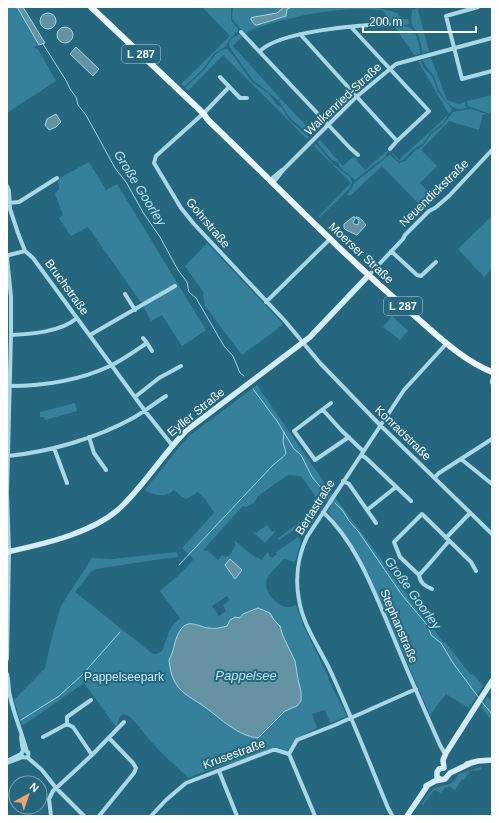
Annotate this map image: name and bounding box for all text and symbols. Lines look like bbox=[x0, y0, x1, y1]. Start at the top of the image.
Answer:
scale bar bbox=[363, 8, 476, 34]
text: 200 m bbox=[369, 15, 402, 29]
road number: L 287 bbox=[122, 45, 160, 63]
street label: Walkenried-Straße bbox=[302, 60, 384, 138]
water label: Große Goorley bbox=[111, 148, 170, 230]
street label: Neuendickstraße bbox=[397, 156, 472, 230]
street label: Gohrstraße bbox=[183, 195, 233, 251]
street label: Moerser Straße bbox=[326, 219, 396, 287]
street label: Bruchstraße bbox=[42, 256, 92, 318]
road number: L 287 bbox=[384, 297, 422, 315]
street label: Eyller Straße bbox=[165, 385, 228, 439]
street label: Konradstraße bbox=[372, 403, 434, 464]
street label: Bertastraße bbox=[292, 476, 338, 537]
water label: Große Goorley bbox=[382, 554, 445, 633]
street label: Stephanstraße bbox=[377, 587, 421, 665]
water label: Pappelsee bbox=[215, 668, 277, 683]
park label: Pappelseepark bbox=[84, 670, 165, 684]
street label: Krusestraße bbox=[201, 736, 267, 772]
north arrow bbox=[8, 775, 48, 815]
text: N bbox=[28, 780, 41, 795]

